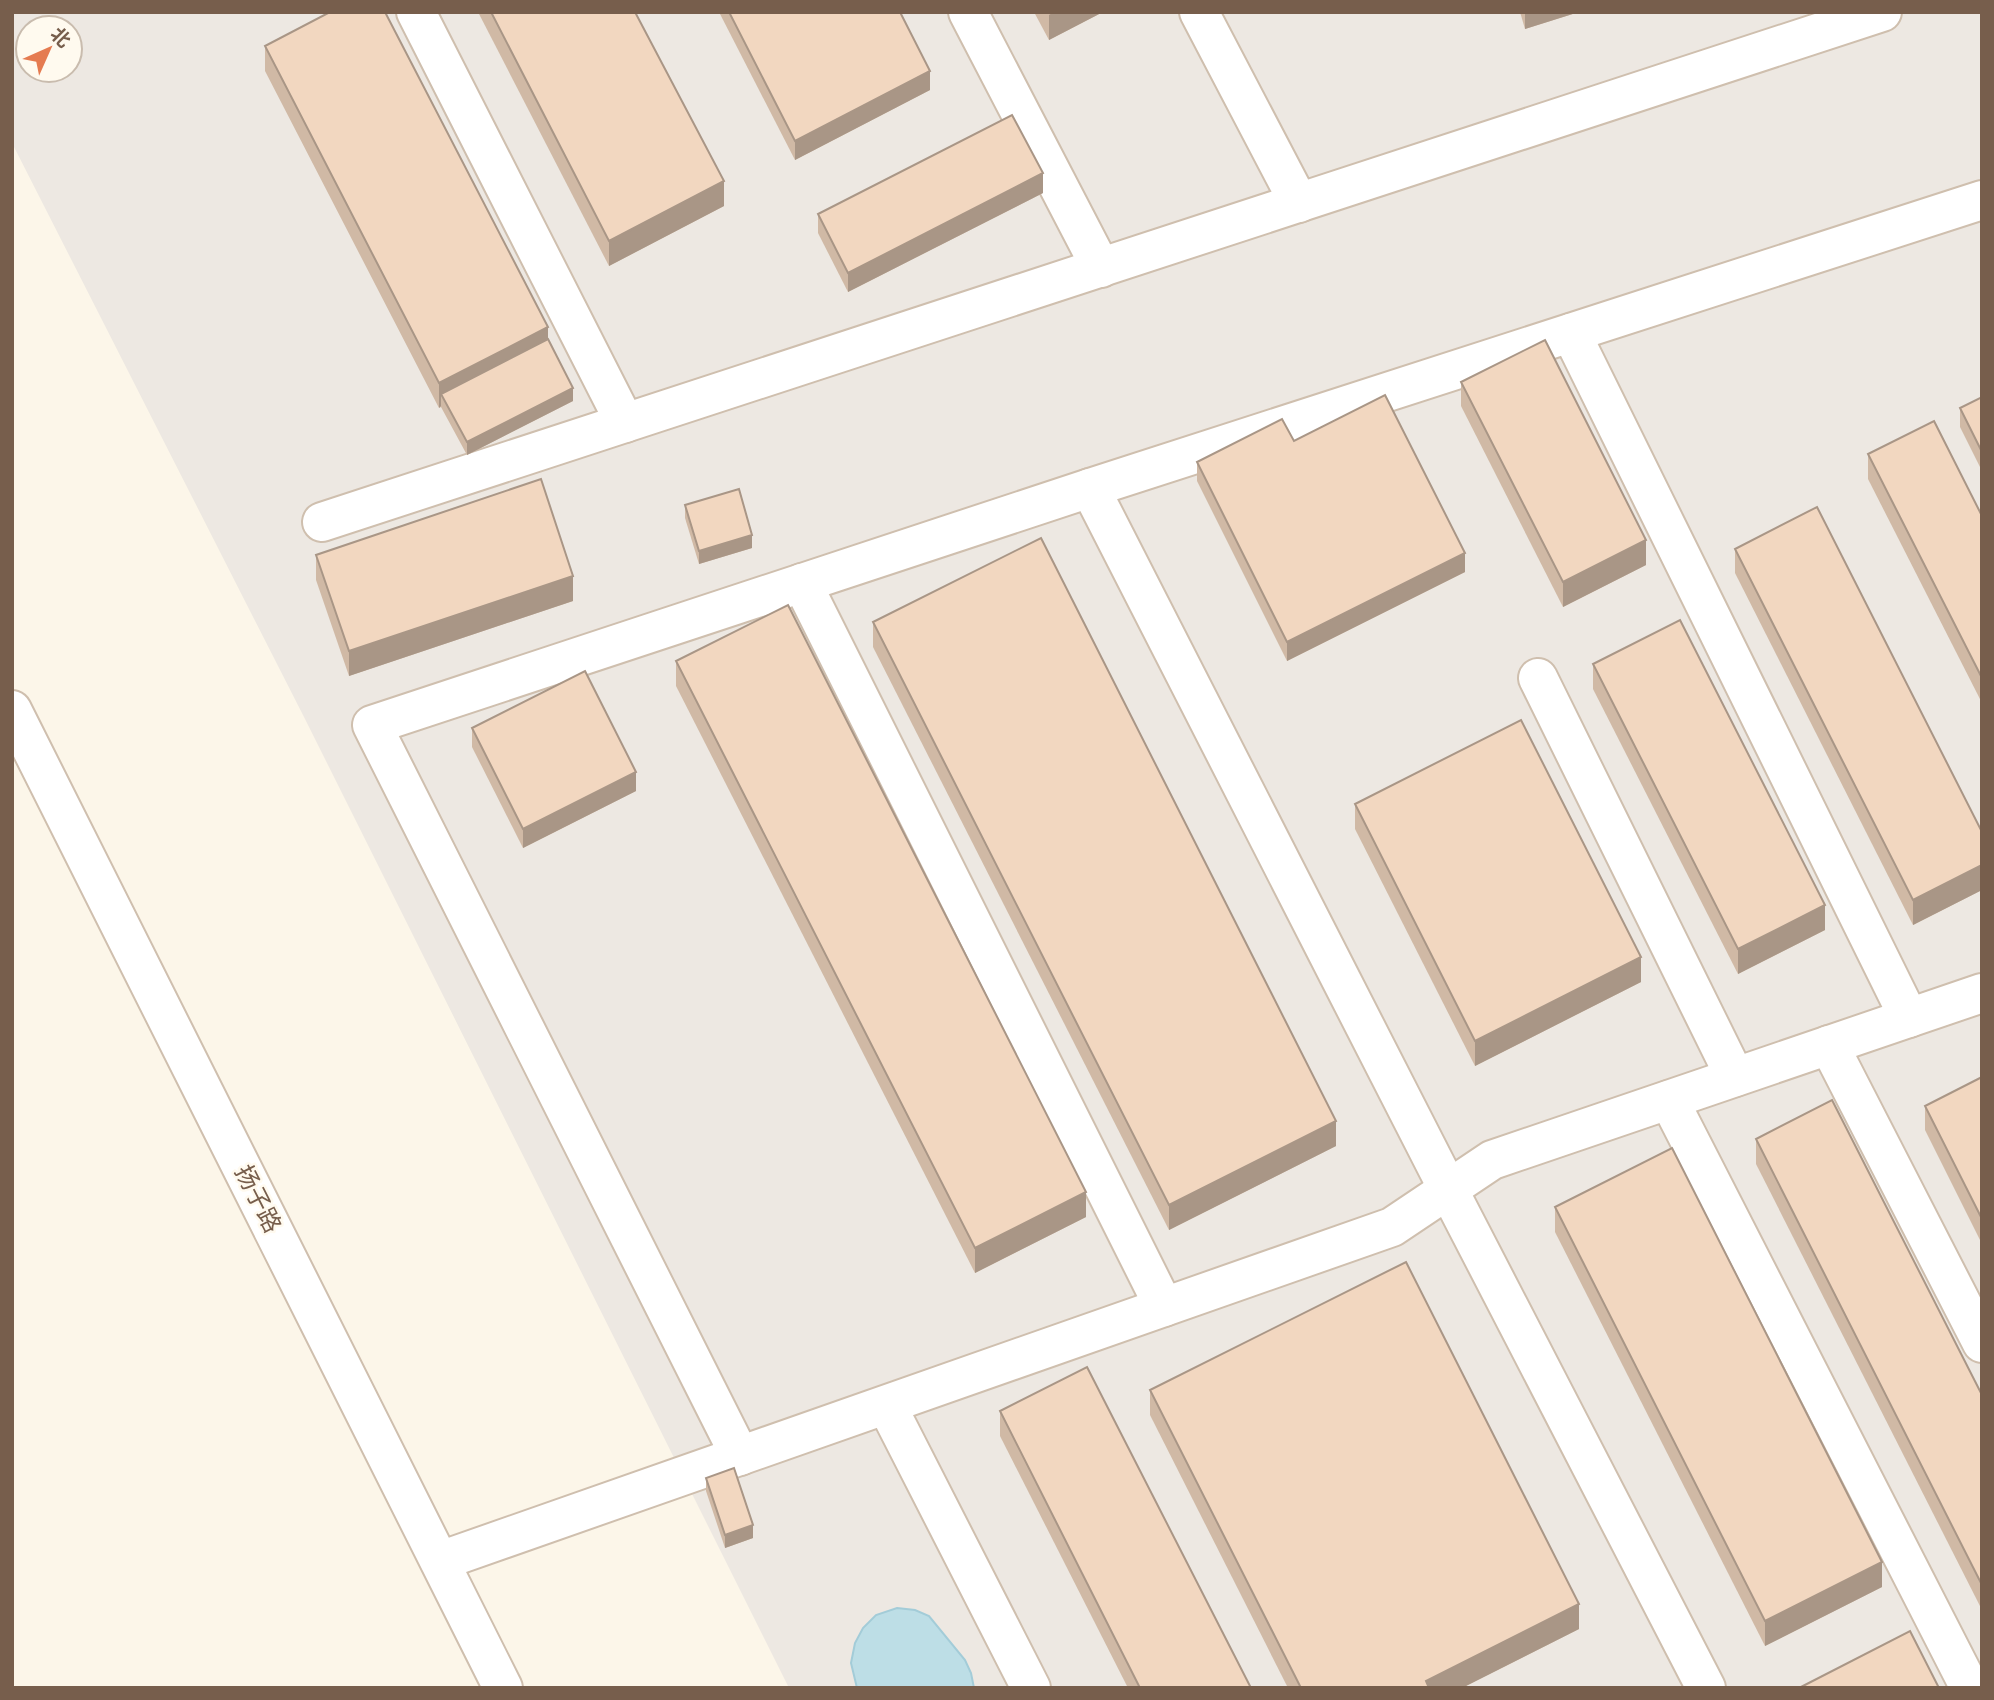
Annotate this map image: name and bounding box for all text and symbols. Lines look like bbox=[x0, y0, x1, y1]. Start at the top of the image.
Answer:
north arrow bbox=[14, 14, 84, 84]
text: 北 bbox=[46, 22, 76, 52]
street label: 扬子路 bbox=[228, 1159, 289, 1238]

